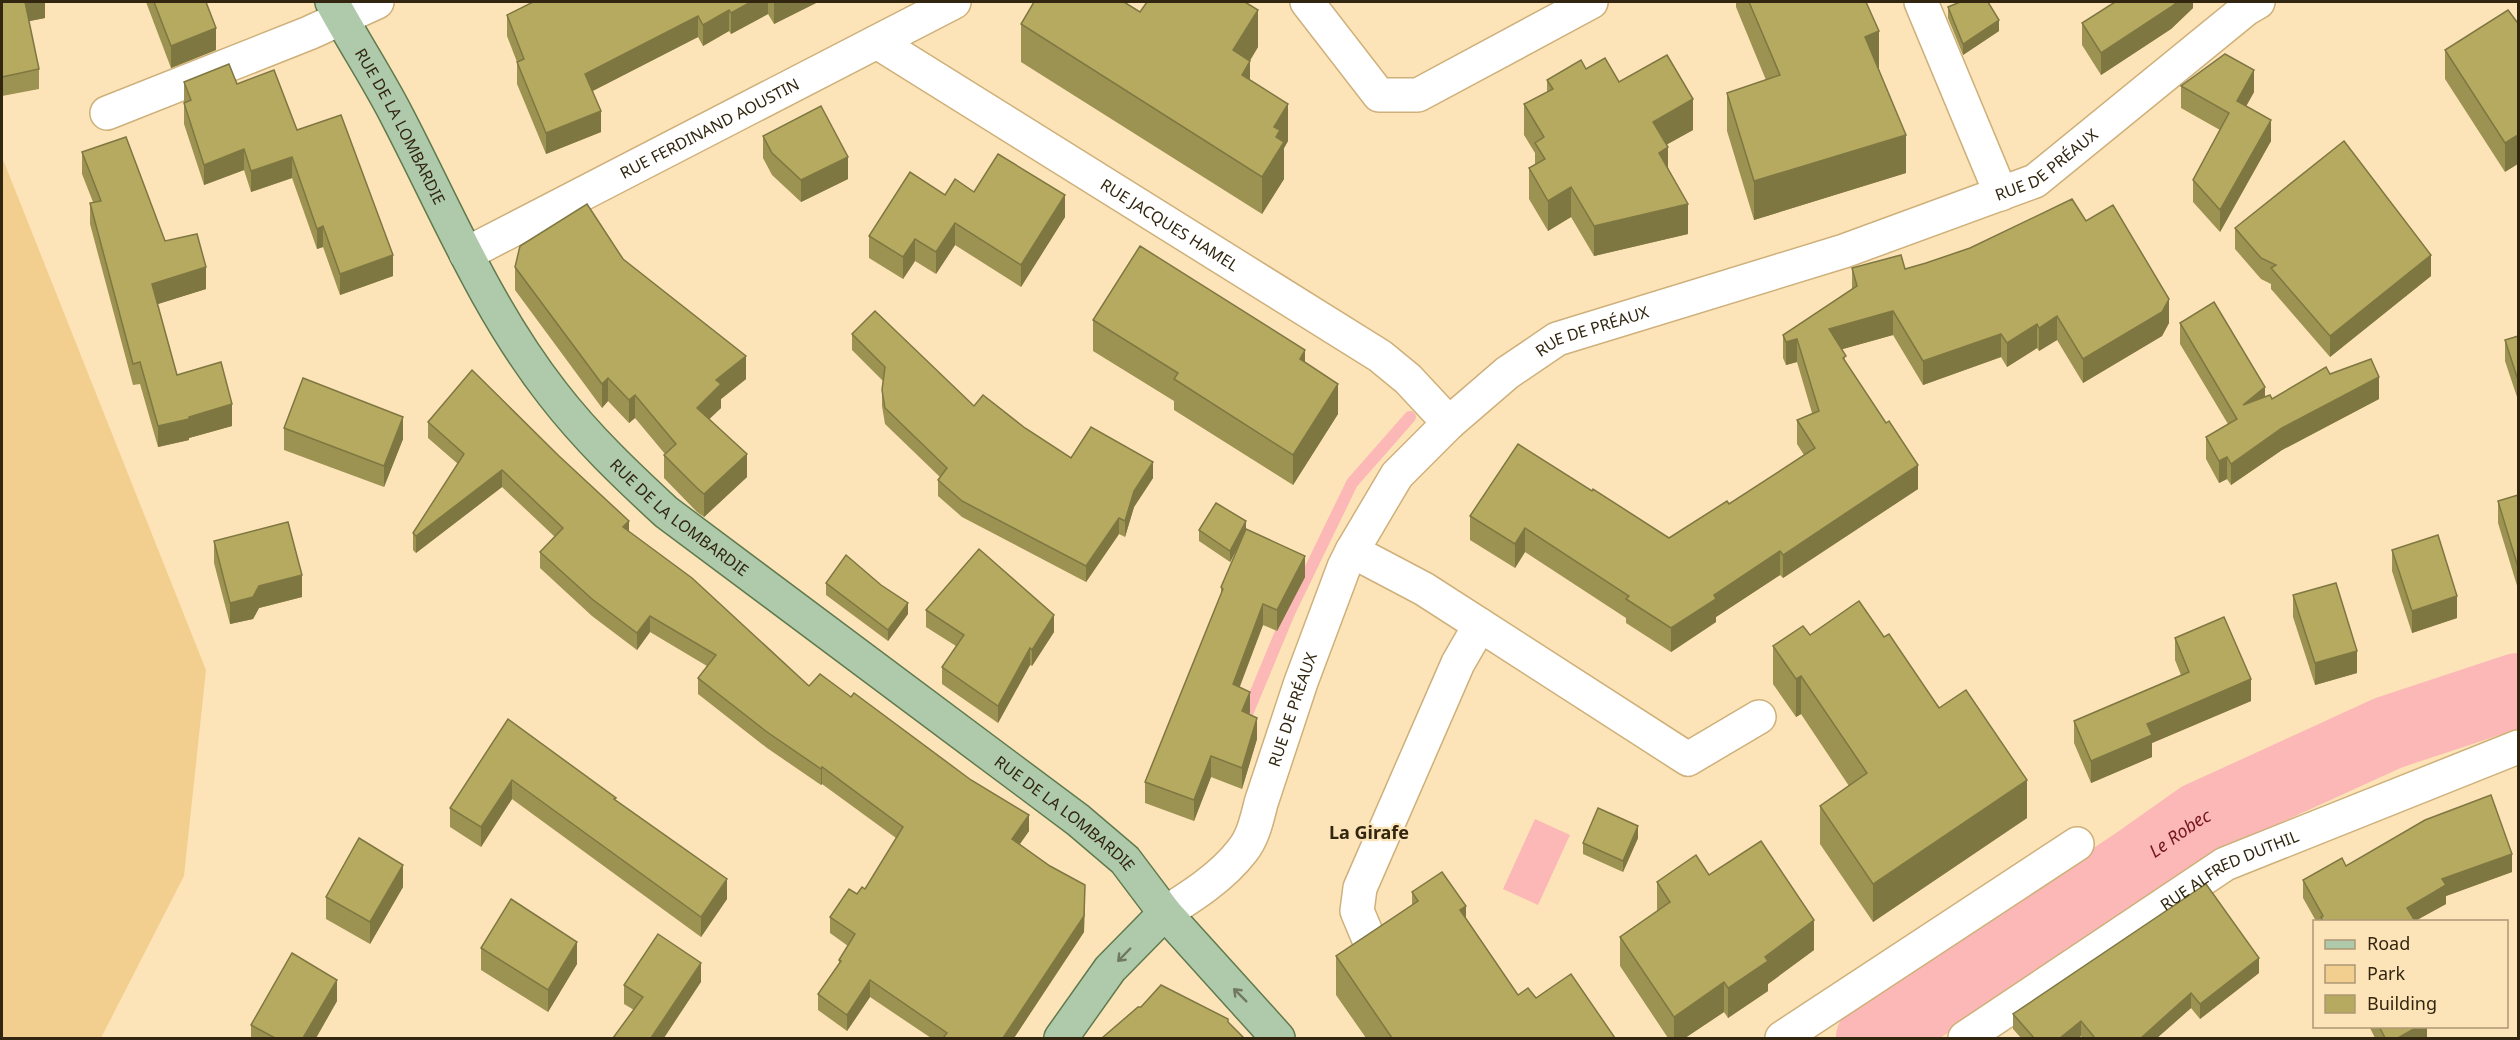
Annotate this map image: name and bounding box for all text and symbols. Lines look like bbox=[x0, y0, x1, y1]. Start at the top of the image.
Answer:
street label: RUE DE LA LOMBARDIE bbox=[350, 44, 451, 208]
street label: RUE FERDINAND AOUSTIN bbox=[616, 73, 803, 184]
street label: RUE DE PRÉAUX bbox=[1992, 123, 2103, 206]
street label: RUE JACQUES HAMEL bbox=[1096, 173, 1243, 276]
street label: RUE DE PRÉAUX bbox=[1531, 300, 1652, 362]
street label: RUE DE LA LOMBARDIE bbox=[605, 454, 753, 581]
street label: RUE DE PRÉAUX bbox=[1263, 649, 1322, 770]
street label: RUE DE LA LOMBARDIE bbox=[990, 750, 1140, 875]
water label: Le Robec bbox=[2144, 802, 2215, 862]
district label: La Girafe bbox=[1329, 820, 1409, 844]
street label: RUE ALFRED DUTHIL bbox=[2156, 825, 2302, 915]
legend bbox=[2313, 920, 2508, 1028]
text: Road bbox=[2367, 931, 2410, 955]
one-way arrow bbox=[1117, 948, 1131, 963]
text: Park bbox=[2367, 961, 2405, 985]
one-way arrow bbox=[1232, 987, 1247, 1002]
text: Building bbox=[2367, 991, 2437, 1015]

